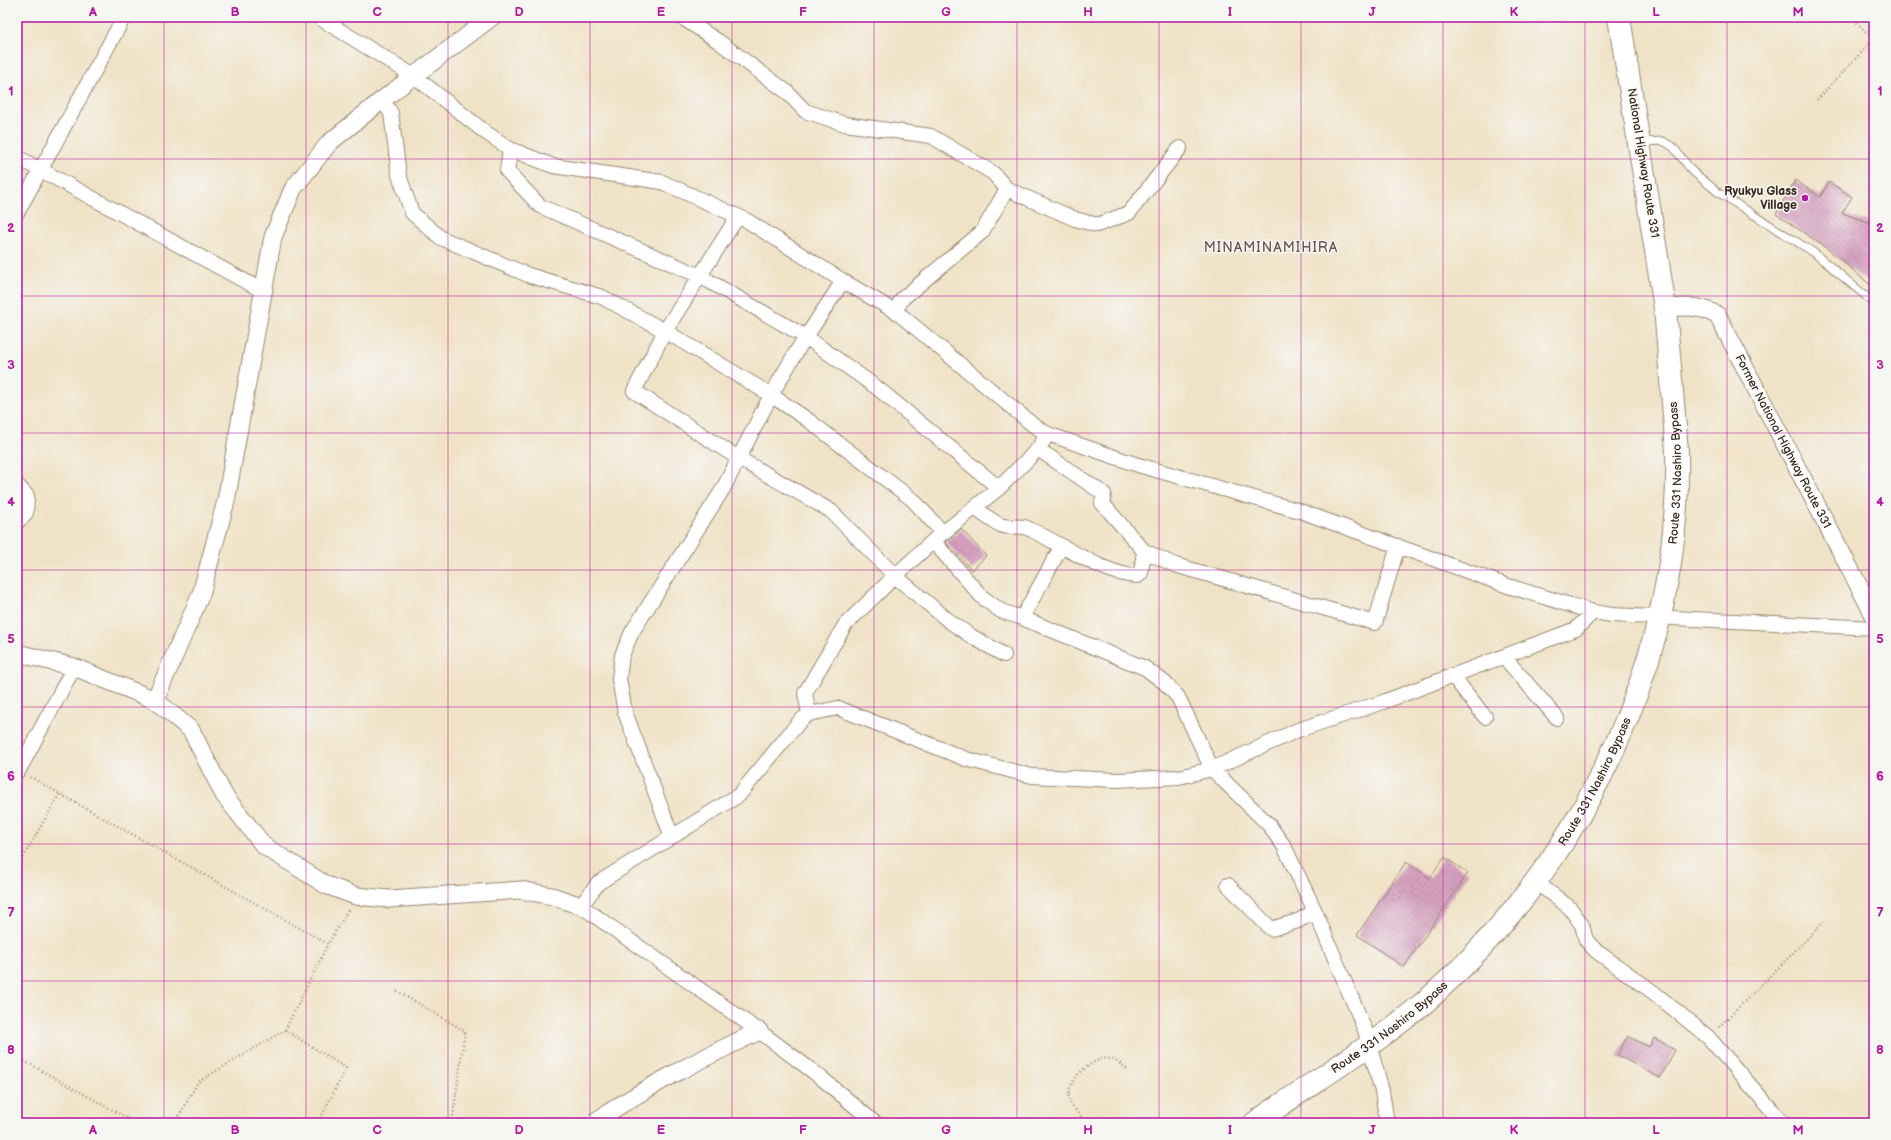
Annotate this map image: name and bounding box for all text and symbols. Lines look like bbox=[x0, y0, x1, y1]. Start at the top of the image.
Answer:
text: A bbox=[88, 4, 97, 20]
text: B bbox=[230, 4, 240, 20]
text: C bbox=[372, 4, 382, 20]
text: D bbox=[514, 4, 524, 20]
text: E bbox=[657, 4, 666, 20]
text: F bbox=[799, 4, 807, 20]
text: G bbox=[941, 4, 951, 20]
text: H bbox=[1083, 4, 1093, 20]
text: I bbox=[1228, 4, 1232, 20]
text: J bbox=[1368, 4, 1376, 20]
text: K bbox=[1510, 4, 1519, 20]
text: L bbox=[1652, 4, 1660, 20]
text: M bbox=[1792, 4, 1804, 20]
text: 1 bbox=[8, 83, 14, 99]
text: 1 bbox=[1877, 83, 1883, 99]
street label: National Highway Route 331 bbox=[1624, 87, 1662, 239]
place label: Ryukyu Glass Village bbox=[1724, 184, 1797, 213]
marker: Ryukyu Glass Village bbox=[1800, 193, 1810, 203]
text: 2 bbox=[7, 220, 15, 236]
text: 2 bbox=[1876, 220, 1884, 236]
district label: MINAMINAMIHIRA bbox=[1204, 239, 1338, 256]
street label: Former National Highway Route 331 bbox=[1732, 352, 1835, 531]
text: 3 bbox=[7, 357, 15, 373]
text: 3 bbox=[1876, 357, 1884, 373]
street label: Route 331 Nashiro Bypass bbox=[1665, 401, 1685, 545]
text: 4 bbox=[7, 494, 15, 510]
text: 4 bbox=[1876, 494, 1884, 510]
text: 5 bbox=[7, 631, 15, 647]
text: 5 bbox=[1876, 631, 1884, 647]
street label: Route 331 Nashiro Bypass bbox=[1555, 715, 1634, 849]
text: 6 bbox=[7, 768, 15, 784]
text: 6 bbox=[1876, 768, 1884, 784]
text: 7 bbox=[7, 905, 15, 921]
text: 7 bbox=[1876, 905, 1884, 921]
street label: Route 331 Nashiro Bypass bbox=[1328, 978, 1451, 1077]
text: 8 bbox=[7, 1042, 15, 1058]
text: 8 bbox=[1876, 1042, 1884, 1058]
text: A bbox=[88, 1122, 97, 1138]
text: B bbox=[230, 1122, 240, 1138]
text: C bbox=[372, 1122, 382, 1138]
text: D bbox=[514, 1122, 524, 1138]
text: E bbox=[657, 1122, 666, 1138]
text: F bbox=[799, 1122, 807, 1138]
text: G bbox=[941, 1122, 951, 1138]
text: H bbox=[1083, 1122, 1093, 1138]
text: I bbox=[1228, 1122, 1232, 1138]
text: J bbox=[1368, 1122, 1376, 1138]
text: K bbox=[1510, 1122, 1519, 1138]
text: L bbox=[1652, 1122, 1660, 1138]
text: M bbox=[1792, 1122, 1804, 1138]

